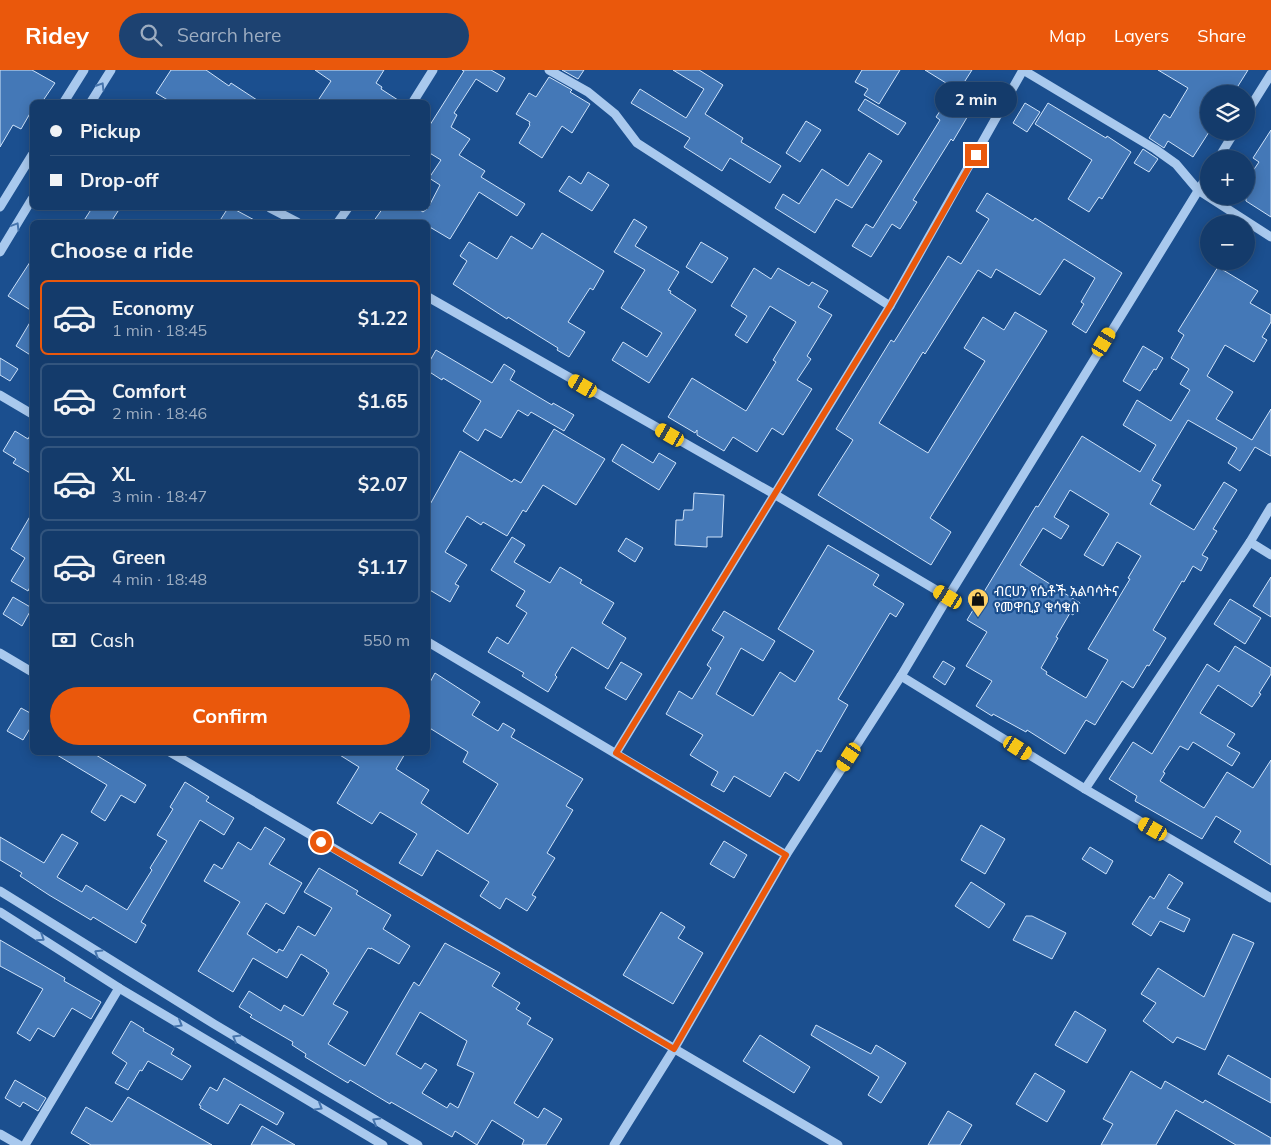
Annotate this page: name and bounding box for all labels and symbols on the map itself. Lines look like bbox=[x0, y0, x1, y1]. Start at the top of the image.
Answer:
callout: 2 min bbox=[935, 82, 1017, 118]
one-way arrow bbox=[95, 83, 105, 92]
route end bbox=[965, 144, 987, 166]
one-way arrow bbox=[10, 222, 20, 231]
car bbox=[1089, 325, 1118, 359]
car bbox=[566, 372, 599, 400]
car bbox=[653, 421, 686, 449]
place label: ብርሀን የሴቶች አልባሳትና የመዋቢያ ቁሳቁስ bbox=[994, 582, 1119, 616]
car bbox=[931, 583, 964, 611]
shop icon: ብርሀን የሴቶች አልባሳትና የመዋቢያ ቁሳቁስ bbox=[966, 587, 990, 618]
car bbox=[1001, 734, 1034, 762]
car bbox=[834, 740, 863, 774]
car bbox=[1136, 815, 1169, 843]
route start bbox=[310, 831, 332, 853]
one-way arrow bbox=[36, 932, 45, 941]
one-way arrow bbox=[94, 949, 103, 959]
one-way arrow bbox=[174, 1017, 183, 1027]
one-way arrow bbox=[233, 1034, 242, 1044]
one-way arrow bbox=[313, 1101, 322, 1111]
one-way arrow bbox=[372, 1117, 381, 1127]

